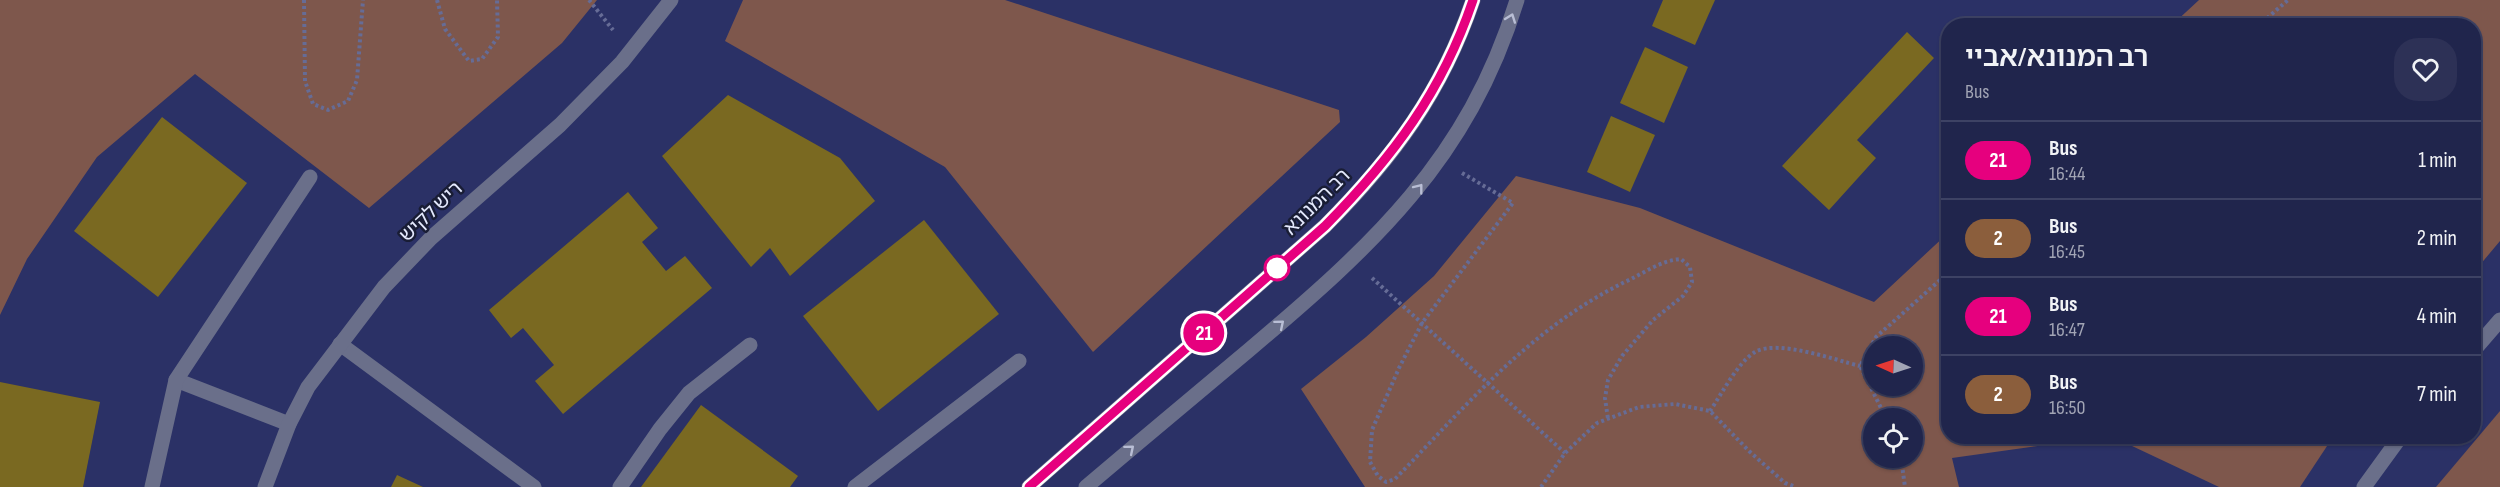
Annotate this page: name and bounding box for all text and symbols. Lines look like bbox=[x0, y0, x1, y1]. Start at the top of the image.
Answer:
one-way arrow bbox=[1504, 13, 1517, 23]
button: heart bbox=[2394, 38, 2457, 101]
text: רב המנונא/אביי bbox=[1965, 41, 2149, 74]
text: Bus bbox=[1965, 80, 1989, 104]
text: Bus bbox=[2049, 135, 2078, 162]
text: 1 min bbox=[2418, 147, 2457, 174]
text: 21 bbox=[1989, 148, 2007, 173]
text: 16:44 bbox=[2049, 162, 2085, 186]
street label: רב המנונא bbox=[1279, 164, 1355, 240]
street label: ריש לקיש bbox=[394, 177, 468, 247]
one-way arrow bbox=[1411, 184, 1422, 195]
text: Bus bbox=[2049, 213, 2078, 240]
text: 2 min bbox=[2417, 225, 2457, 252]
text: 2 bbox=[1993, 226, 2003, 251]
text: 16:45 bbox=[2049, 240, 2085, 264]
unlabelled marker bbox=[1264, 255, 1290, 281]
text: Bus bbox=[2049, 291, 2078, 318]
text: 4 min bbox=[2417, 303, 2457, 330]
text: 21 bbox=[1989, 304, 2007, 329]
line badge: 21 bbox=[1177, 314, 1231, 352]
text: 16:47 bbox=[2049, 318, 2085, 342]
one-way arrow bbox=[1273, 320, 1284, 331]
text: 21 bbox=[1195, 321, 1213, 346]
north arrow bbox=[1863, 336, 1923, 396]
map controls bbox=[1863, 336, 1923, 468]
text: Bus bbox=[2049, 369, 2078, 396]
text: 7 min bbox=[2417, 381, 2457, 408]
text: 2 bbox=[1993, 382, 2003, 407]
text: 16:50 bbox=[2049, 396, 2085, 420]
button: locate bbox=[1863, 408, 1923, 468]
one-way arrow bbox=[1123, 446, 1134, 457]

